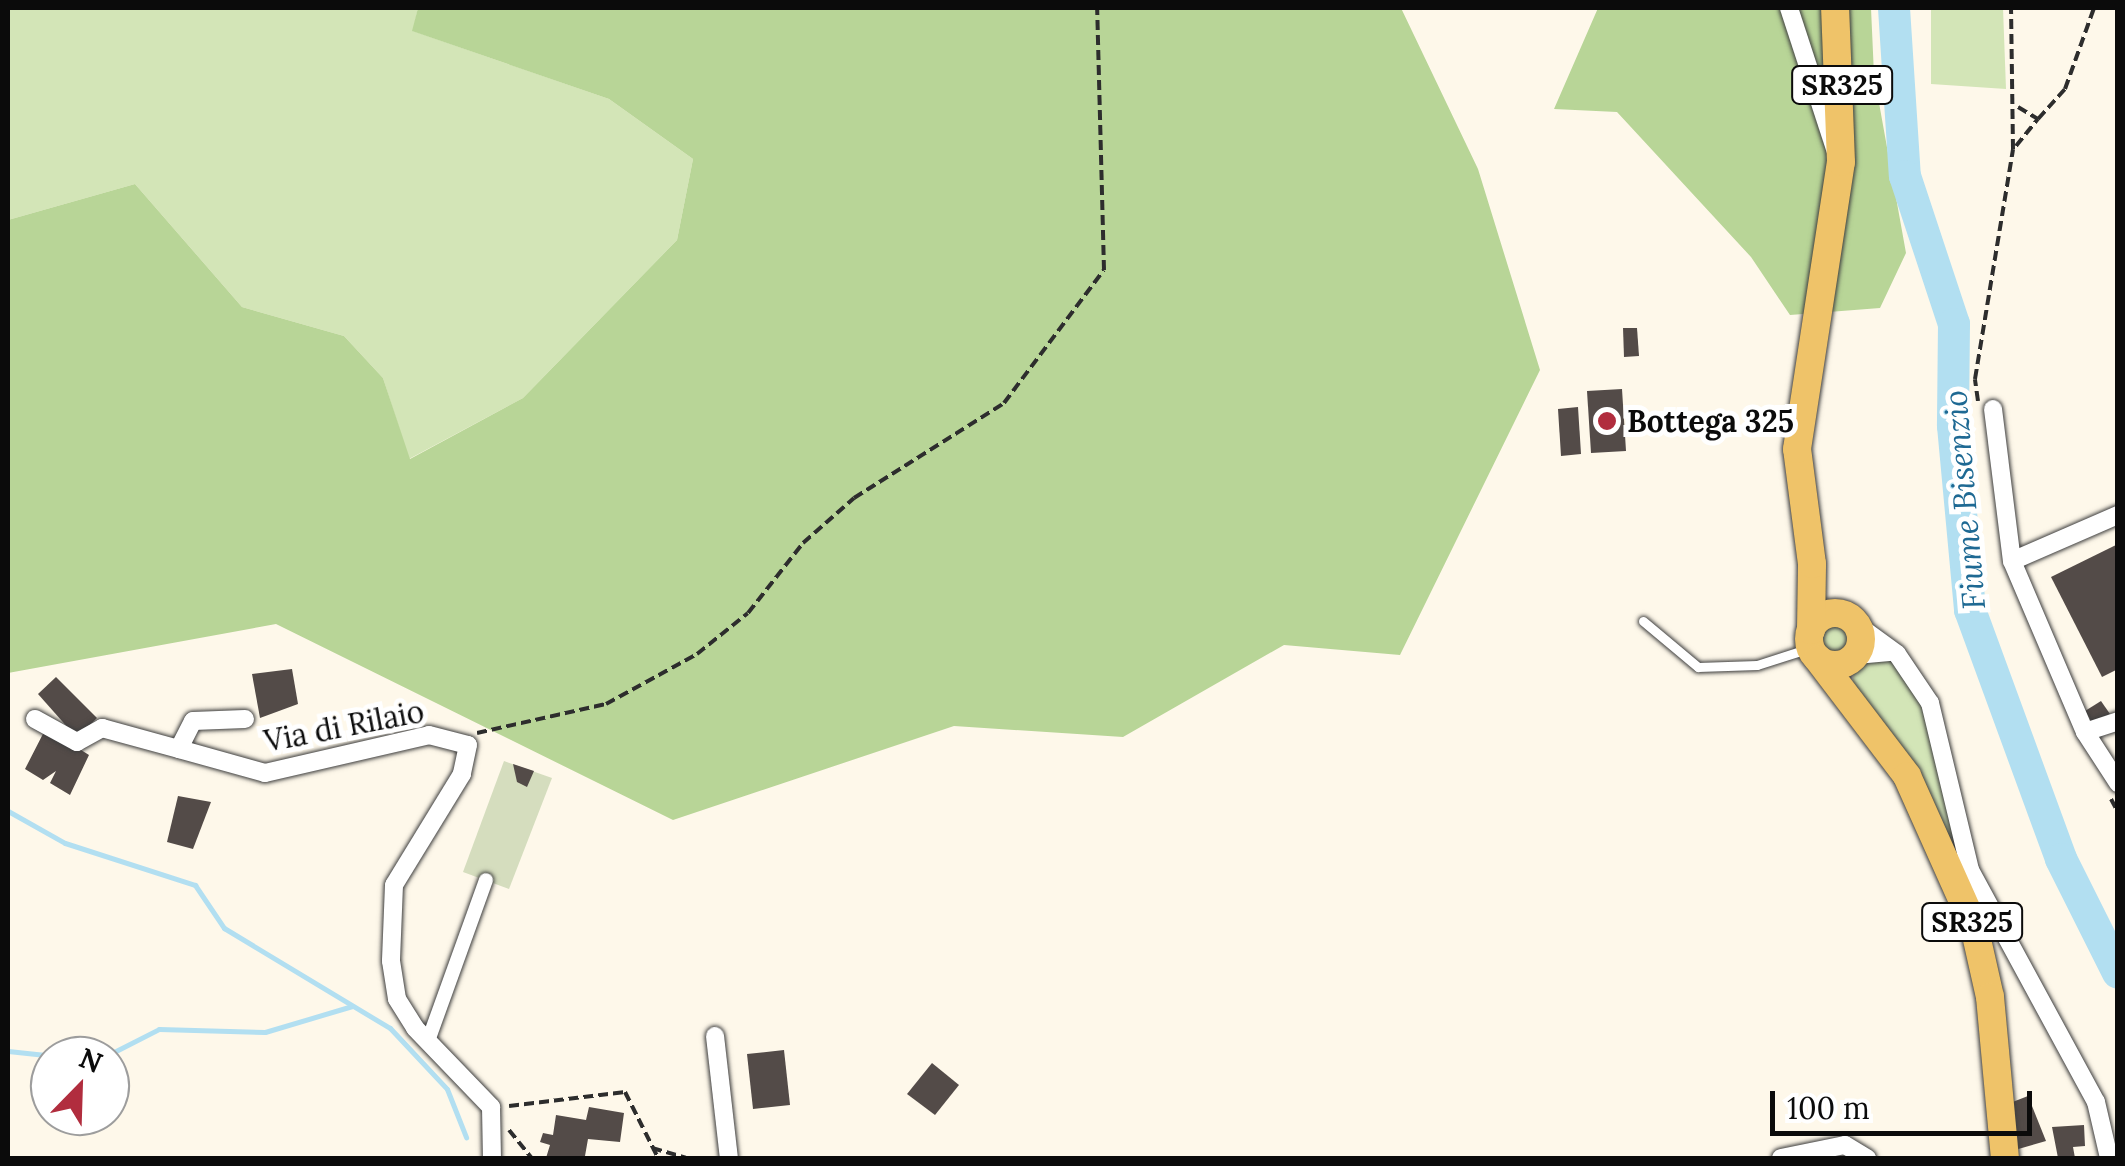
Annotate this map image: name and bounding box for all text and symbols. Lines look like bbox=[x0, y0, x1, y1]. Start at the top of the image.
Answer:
road number: SR325 bbox=[1790, 62, 1894, 108]
water label: Fiume Bisenzio bbox=[1936, 389, 1994, 611]
place label: Bottega 325 bbox=[1627, 403, 1794, 439]
marker: Bottega 325 bbox=[1596, 410, 1618, 432]
street label: Via di Rilaio bbox=[261, 693, 427, 759]
road number: SR325 bbox=[1920, 899, 2024, 945]
north arrow bbox=[30, 1036, 130, 1136]
text: N bbox=[74, 1039, 108, 1081]
scale bar bbox=[1775, 1071, 2038, 1133]
text: 100 m bbox=[1787, 1089, 1870, 1127]

